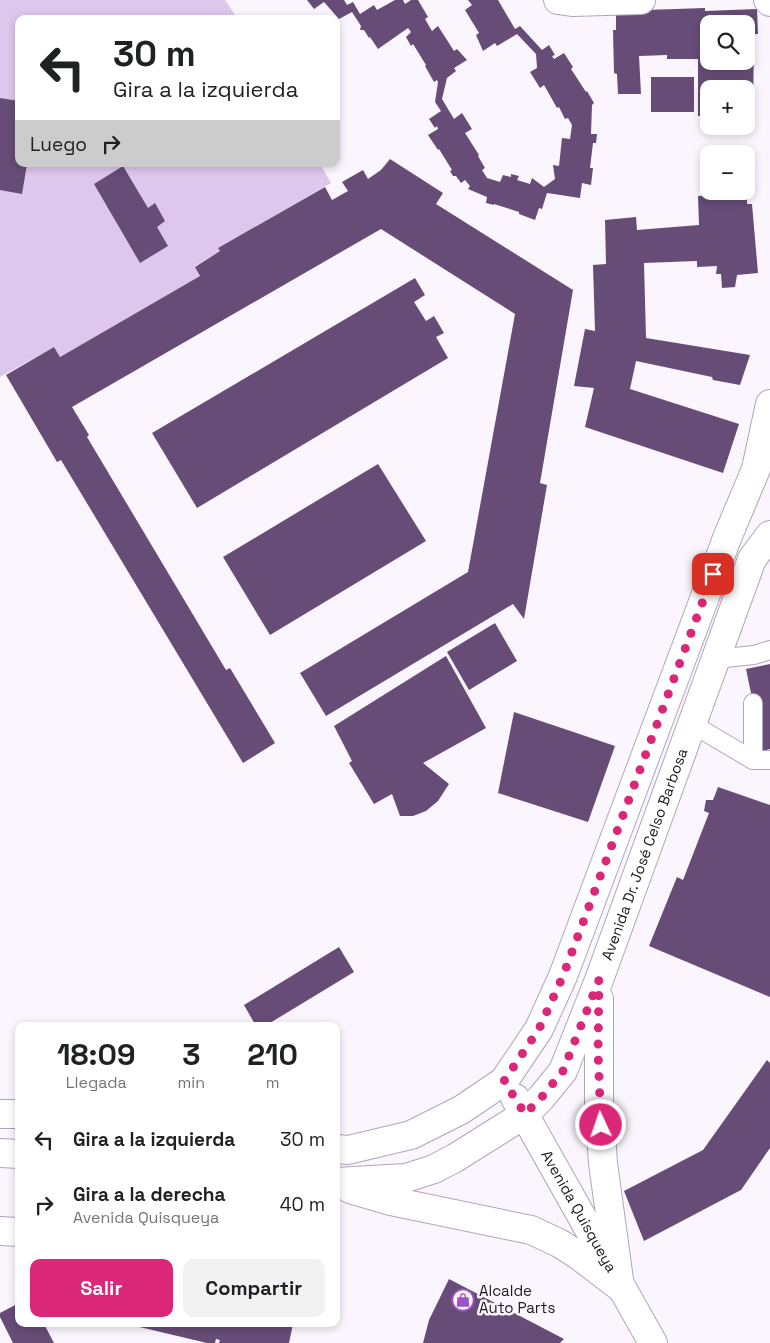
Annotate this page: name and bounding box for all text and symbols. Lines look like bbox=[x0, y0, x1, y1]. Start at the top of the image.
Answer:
map controls bbox=[700, 15, 755, 200]
button: search bbox=[700, 15, 755, 70]
text: 30 m bbox=[113, 32, 196, 76]
icon: left bbox=[30, 35, 95, 100]
text: Gira a la izquierda bbox=[113, 75, 298, 103]
button: + bbox=[700, 80, 755, 135]
icon: right bbox=[97, 130, 125, 158]
text: Luego bbox=[30, 132, 87, 157]
button: − bbox=[700, 145, 755, 200]
pin bbox=[692, 553, 734, 595]
icon: arrive bbox=[699, 560, 727, 588]
street label: Avenida Dr. José Celso Barbosa bbox=[597, 745, 692, 963]
text: 18:09 bbox=[57, 1035, 136, 1074]
text: 3 bbox=[182, 1035, 200, 1074]
text: 210 bbox=[247, 1035, 298, 1074]
text: Llegada bbox=[66, 1072, 127, 1093]
text: min bbox=[178, 1072, 205, 1093]
text: m bbox=[266, 1072, 279, 1093]
position arrow bbox=[574, 1098, 626, 1150]
icon: left bbox=[30, 1126, 58, 1154]
text: Gira a la izquierda bbox=[73, 1127, 235, 1152]
text: 30 m bbox=[280, 1127, 325, 1152]
street label: Avenida Quisqueya bbox=[537, 1147, 621, 1276]
text: Gira a la derecha bbox=[73, 1182, 225, 1207]
icon: right bbox=[30, 1191, 58, 1219]
text: 40 m bbox=[280, 1192, 325, 1217]
text: Avenida Quisqueya bbox=[73, 1207, 219, 1228]
button: Salir bbox=[30, 1259, 173, 1317]
button: Compartir bbox=[183, 1259, 325, 1317]
place label: Alcalde Auto Parts bbox=[479, 1281, 555, 1317]
shop icon: Alcalde Auto Parts bbox=[451, 1288, 475, 1312]

